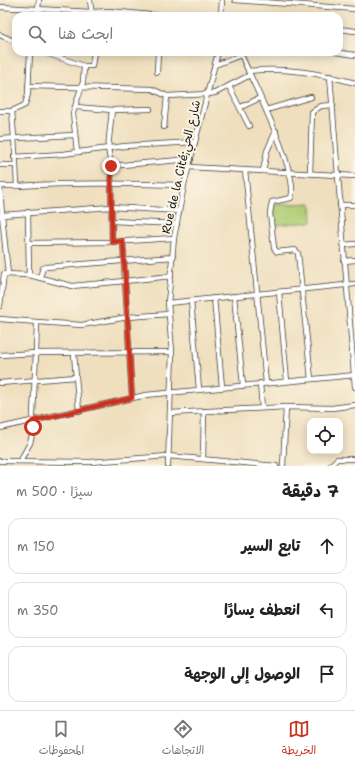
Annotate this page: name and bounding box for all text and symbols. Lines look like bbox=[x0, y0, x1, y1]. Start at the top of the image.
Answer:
search box bbox=[12, 12, 343, 56]
icon: search bbox=[26, 23, 48, 45]
text: ابحث هنا bbox=[58, 24, 113, 44]
street label: Rue de la Cité;شارع الحي bbox=[158, 99, 207, 236]
route end bbox=[102, 157, 120, 175]
route start bbox=[24, 418, 42, 436]
map controls bbox=[307, 418, 343, 454]
button: locate bbox=[307, 418, 343, 454]
text: 7 دقيقة bbox=[282, 480, 339, 502]
text: سيرًا · 500 m bbox=[16, 483, 93, 500]
icon: ahead bbox=[316, 535, 338, 557]
text: تابع السير bbox=[241, 536, 300, 556]
text: 150 m bbox=[17, 538, 55, 555]
icon: left bbox=[316, 599, 338, 621]
text: انعطف يسارًا bbox=[224, 600, 300, 620]
text: 350 m bbox=[17, 602, 58, 619]
icon: arrive bbox=[316, 663, 338, 685]
text: الوصول إلى الوجهة bbox=[184, 664, 300, 684]
tab: المحفوظات bbox=[39, 718, 84, 760]
tab: الاتجاهات bbox=[162, 718, 204, 760]
tab: الخريطة bbox=[282, 718, 316, 760]

